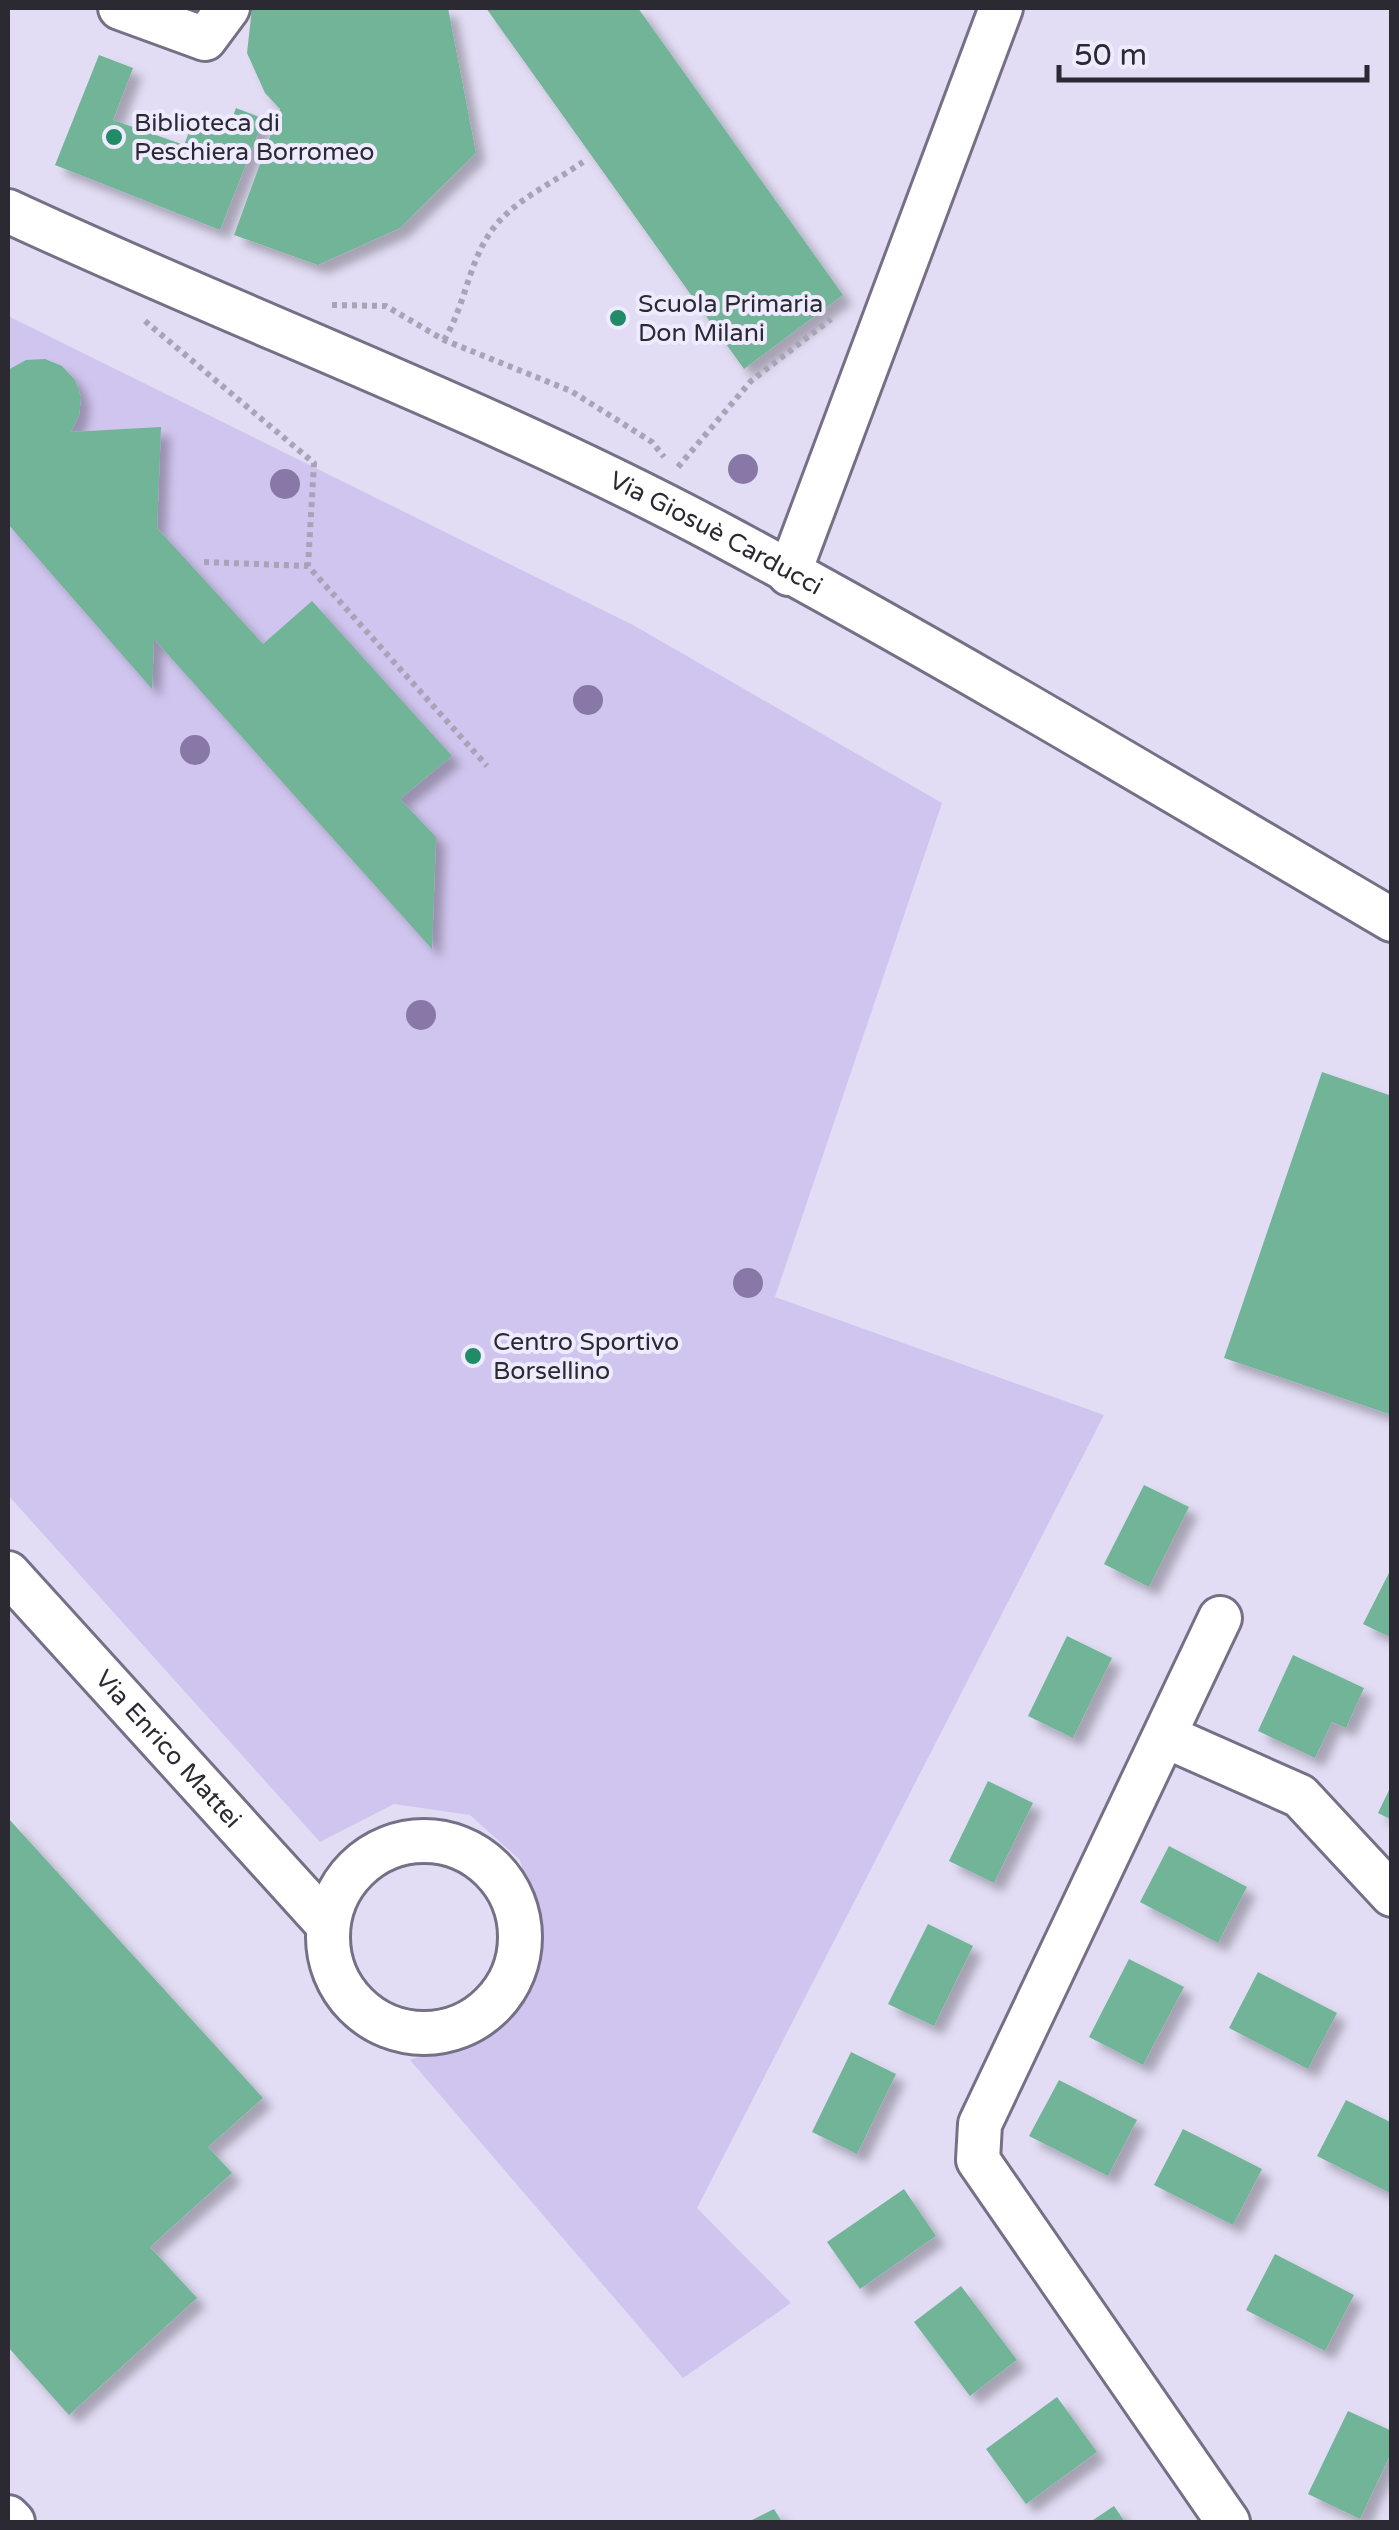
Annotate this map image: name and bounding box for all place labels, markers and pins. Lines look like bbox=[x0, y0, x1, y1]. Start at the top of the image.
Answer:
place label: Biblioteca di Peschiera Borromeo bbox=[134, 108, 374, 167]
marker: Biblioteca di Peschiera Borromeo bbox=[103, 126, 125, 148]
place label: Scuola Primaria Don Milani bbox=[638, 289, 823, 348]
marker: Scuola Primaria Don Milani bbox=[607, 307, 629, 329]
place label: Centro Sportivo Borsellino bbox=[493, 1327, 679, 1386]
marker: Centro Sportivo Borsellino bbox=[462, 1345, 484, 1367]

